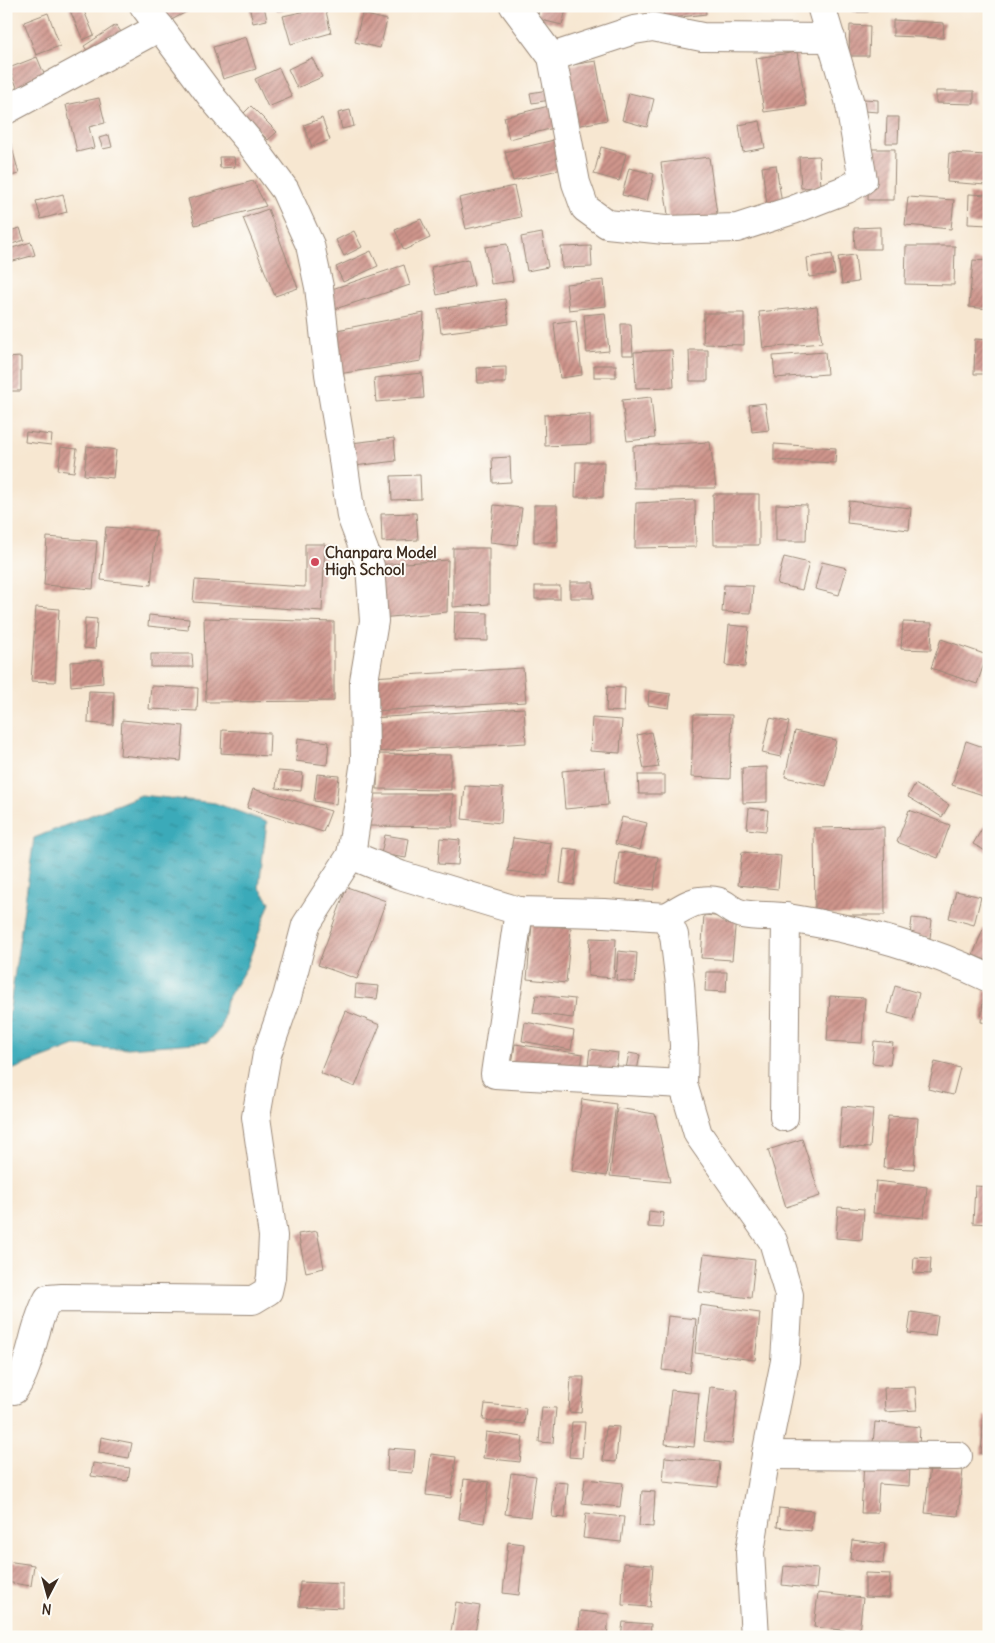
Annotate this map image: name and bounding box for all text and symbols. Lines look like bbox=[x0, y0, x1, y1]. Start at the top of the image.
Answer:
place label: Chanpara Model High School bbox=[325, 543, 437, 580]
marker: Chanpara Model High School bbox=[309, 556, 321, 568]
north arrow bbox=[22, 1570, 72, 1620]
text: N bbox=[41, 1599, 52, 1618]

